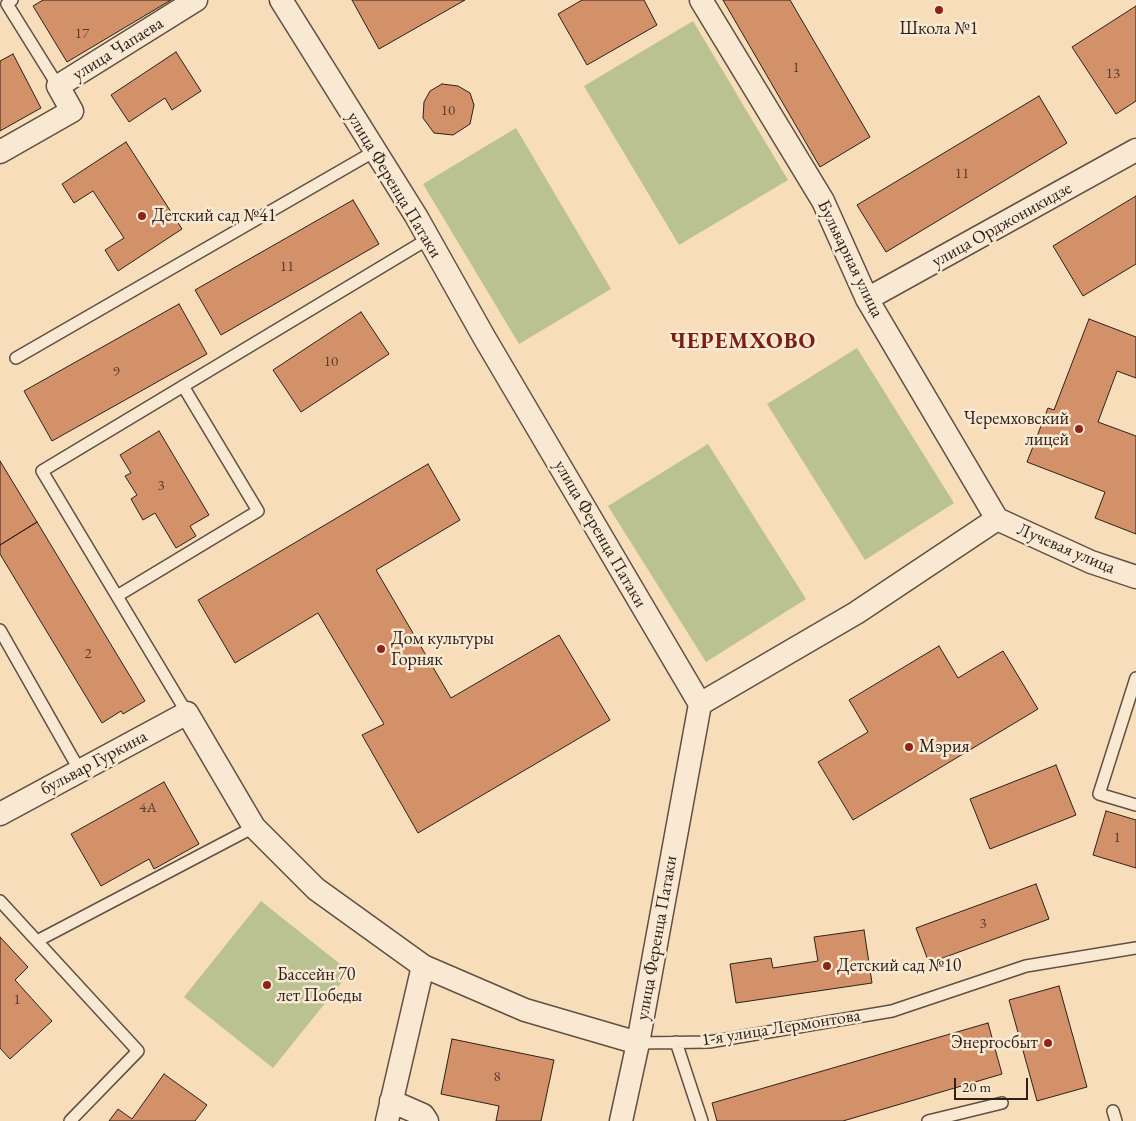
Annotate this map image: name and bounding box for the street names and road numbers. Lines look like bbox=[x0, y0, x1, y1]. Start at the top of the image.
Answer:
street label: улица Чапаева bbox=[69, 13, 167, 85]
street label: улица Ференца Патаки bbox=[342, 108, 446, 262]
street label: улица Орджоникидзе bbox=[928, 178, 1076, 272]
street label: Бульварная улица bbox=[812, 197, 888, 321]
street label: улица Ференца Патаки bbox=[549, 456, 651, 612]
street label: Лучевая улица bbox=[1014, 519, 1118, 579]
street label: бульвар Гуркина bbox=[37, 726, 151, 800]
street label: улица Ференца Патаки bbox=[632, 854, 682, 1022]
street label: 1-я улица Лермонтова bbox=[700, 1005, 862, 1051]

